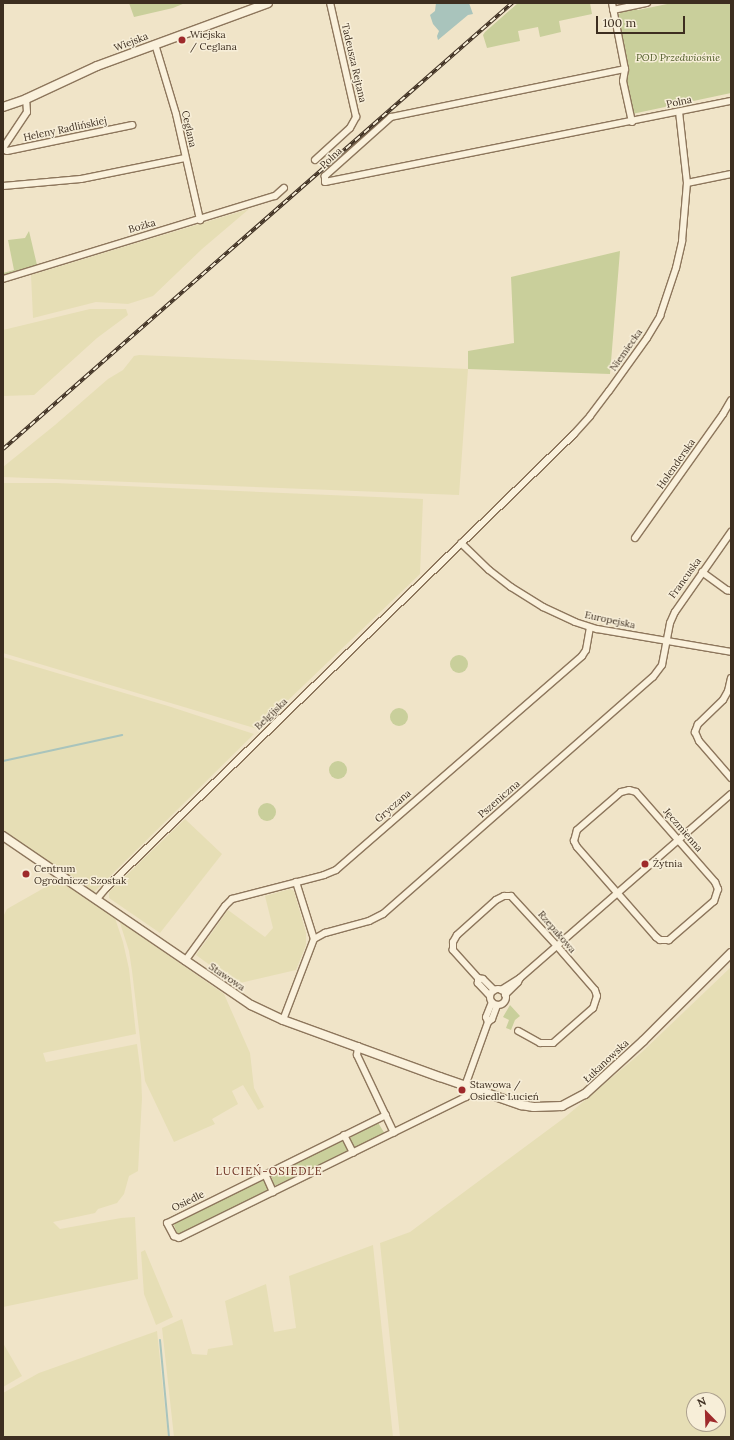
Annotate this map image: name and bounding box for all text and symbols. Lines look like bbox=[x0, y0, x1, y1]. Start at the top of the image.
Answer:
scale bar bbox=[598, 8, 687, 34]
text: 100 m bbox=[603, 15, 636, 30]
street label: Tadeusza Rejtana bbox=[339, 22, 369, 104]
place label: Wiejska / Ceglana bbox=[190, 28, 237, 52]
street label: Wiejska bbox=[112, 30, 150, 54]
marker: Wiejska / Ceglana bbox=[177, 35, 187, 45]
park label: POD Przedwiośnie bbox=[636, 52, 720, 64]
street label: Polna bbox=[665, 93, 693, 111]
street label: Ceglana bbox=[179, 109, 199, 149]
street label: Heleny Radlińskiej bbox=[22, 114, 108, 144]
street label: Polna bbox=[317, 145, 345, 171]
street label: Bożka bbox=[127, 216, 157, 236]
street label: Niemiecka bbox=[607, 327, 645, 373]
street label: Holenderska bbox=[654, 437, 698, 491]
street label: Francuska bbox=[666, 555, 704, 601]
street label: Europejska bbox=[584, 609, 636, 631]
street label: Belgijska bbox=[252, 696, 290, 732]
street label: Pszeniczna bbox=[476, 778, 522, 820]
street label: Gryczana bbox=[372, 787, 414, 825]
street label: Jęczmienna bbox=[661, 806, 705, 854]
place label: Żytnia bbox=[653, 858, 682, 870]
marker: Żytnia bbox=[640, 859, 650, 869]
place label: Centrum Ogrodnicze Szostak bbox=[34, 862, 126, 886]
marker: Centrum Ogrodnicze Szostak bbox=[21, 869, 31, 879]
street label: Rzepakowa bbox=[535, 908, 579, 956]
street label: Stawowa bbox=[207, 961, 247, 993]
street label: Łukanowska bbox=[581, 1037, 631, 1085]
place label: Stawowa / Osiedle Lucień bbox=[470, 1078, 539, 1102]
marker: Stawowa / Osiedle Lucień bbox=[457, 1085, 467, 1095]
district label: LUCIEŃ-OSIEDLE bbox=[215, 1164, 323, 1178]
street label: Osiedle bbox=[170, 1188, 206, 1214]
north arrow bbox=[686, 1392, 726, 1432]
text: N bbox=[695, 1394, 708, 1410]

